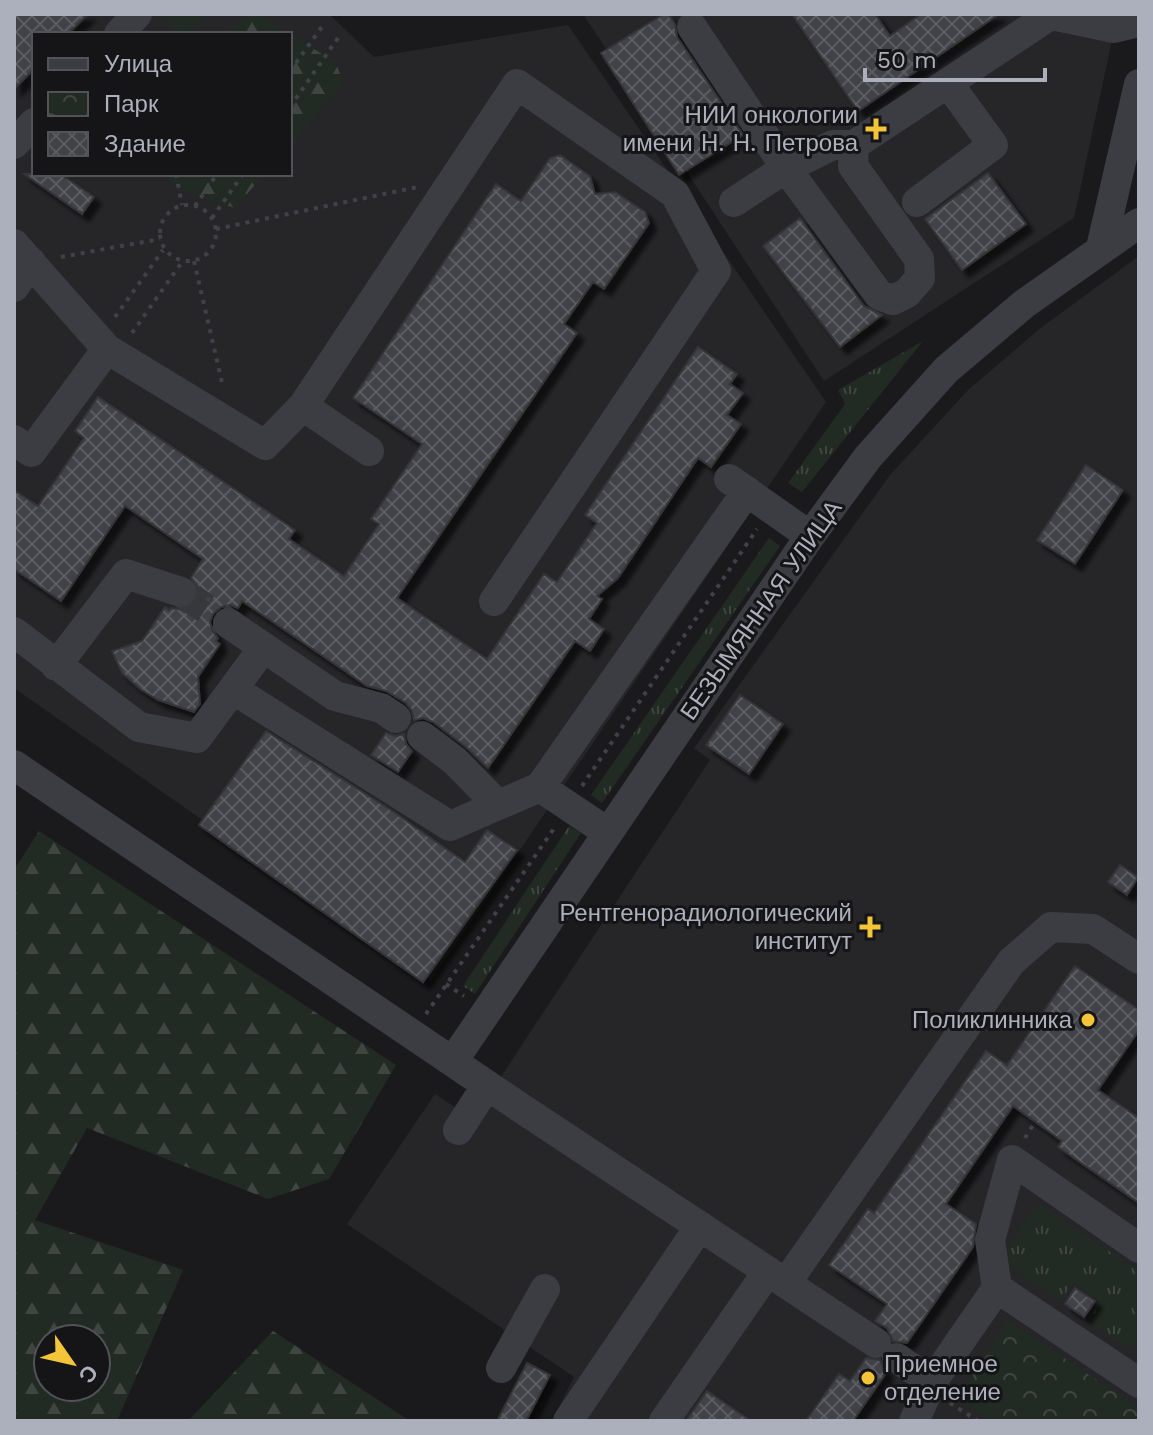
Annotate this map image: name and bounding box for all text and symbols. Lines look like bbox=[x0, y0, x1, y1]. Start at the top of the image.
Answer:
legend bbox=[32, 32, 292, 176]
scale bar bbox=[865, 32, 1045, 82]
text: 50 m bbox=[877, 46, 937, 74]
text: Улица bbox=[104, 50, 173, 78]
text: Парк bbox=[104, 90, 159, 118]
place label: НИИ онкологии имени Н. Н. Петрова bbox=[623, 101, 859, 157]
marker: НИИ онкологии имени Н. Н. Петрова bbox=[865, 118, 887, 140]
text: Здание bbox=[104, 130, 186, 158]
street label: БЕЗЫМЯННАЯ УЛИЦА bbox=[674, 495, 848, 725]
place label: Рентгенорадиологический институт bbox=[559, 899, 852, 955]
marker: Рентгенорадиологический институт bbox=[859, 916, 881, 938]
place label: Поликлинника bbox=[912, 1006, 1073, 1034]
marker: Поликлинника bbox=[1079, 1011, 1097, 1029]
north arrow bbox=[32, 1323, 112, 1403]
place label: Приемное отделение bbox=[884, 1350, 1001, 1406]
text: С bbox=[73, 1360, 103, 1388]
marker: Приемное отделение bbox=[859, 1369, 877, 1387]

